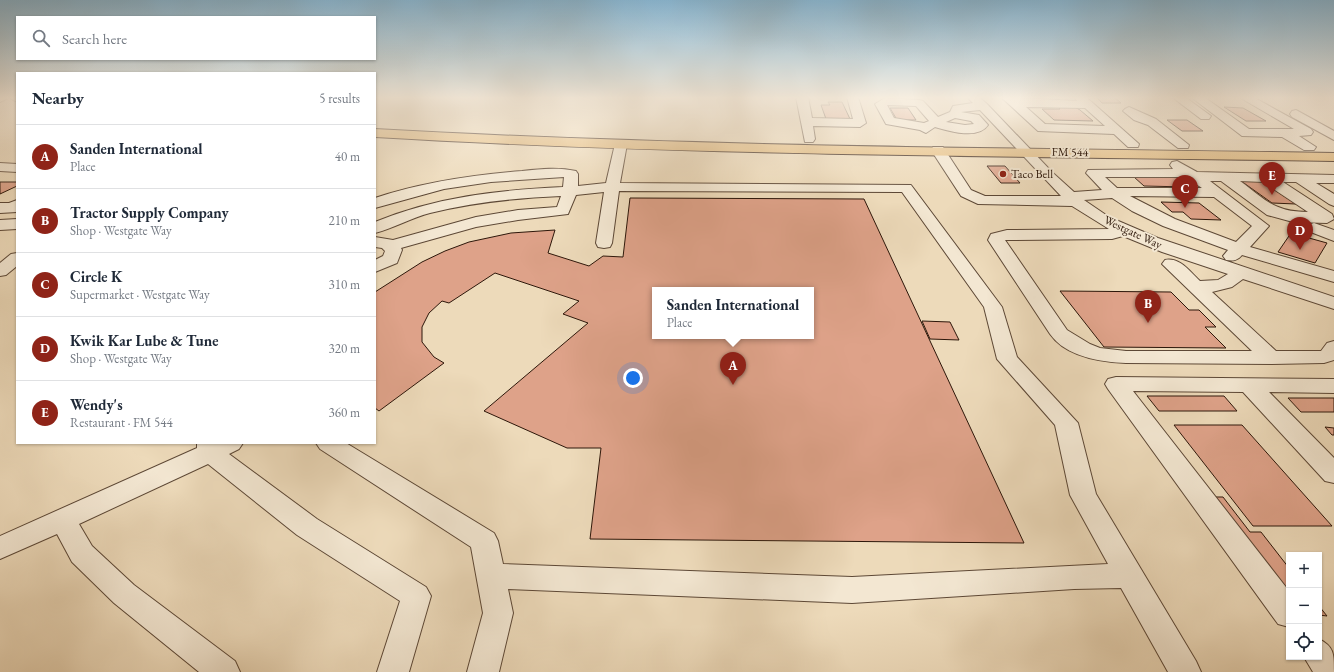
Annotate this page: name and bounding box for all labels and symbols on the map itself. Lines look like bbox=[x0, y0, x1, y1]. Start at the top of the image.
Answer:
street label: FM 544 bbox=[1052, 144, 1089, 160]
pin: E bbox=[1259, 162, 1285, 195]
place label: Taco Bell bbox=[1011, 166, 1053, 182]
marker: Taco Bell bbox=[998, 169, 1008, 179]
pin: C bbox=[1172, 175, 1198, 208]
street label: Westgate Way bbox=[1101, 211, 1165, 253]
pin: D bbox=[1287, 217, 1313, 250]
pin: B bbox=[1135, 290, 1161, 323]
pin: A bbox=[720, 352, 746, 385]
your location bbox=[623, 368, 643, 388]

